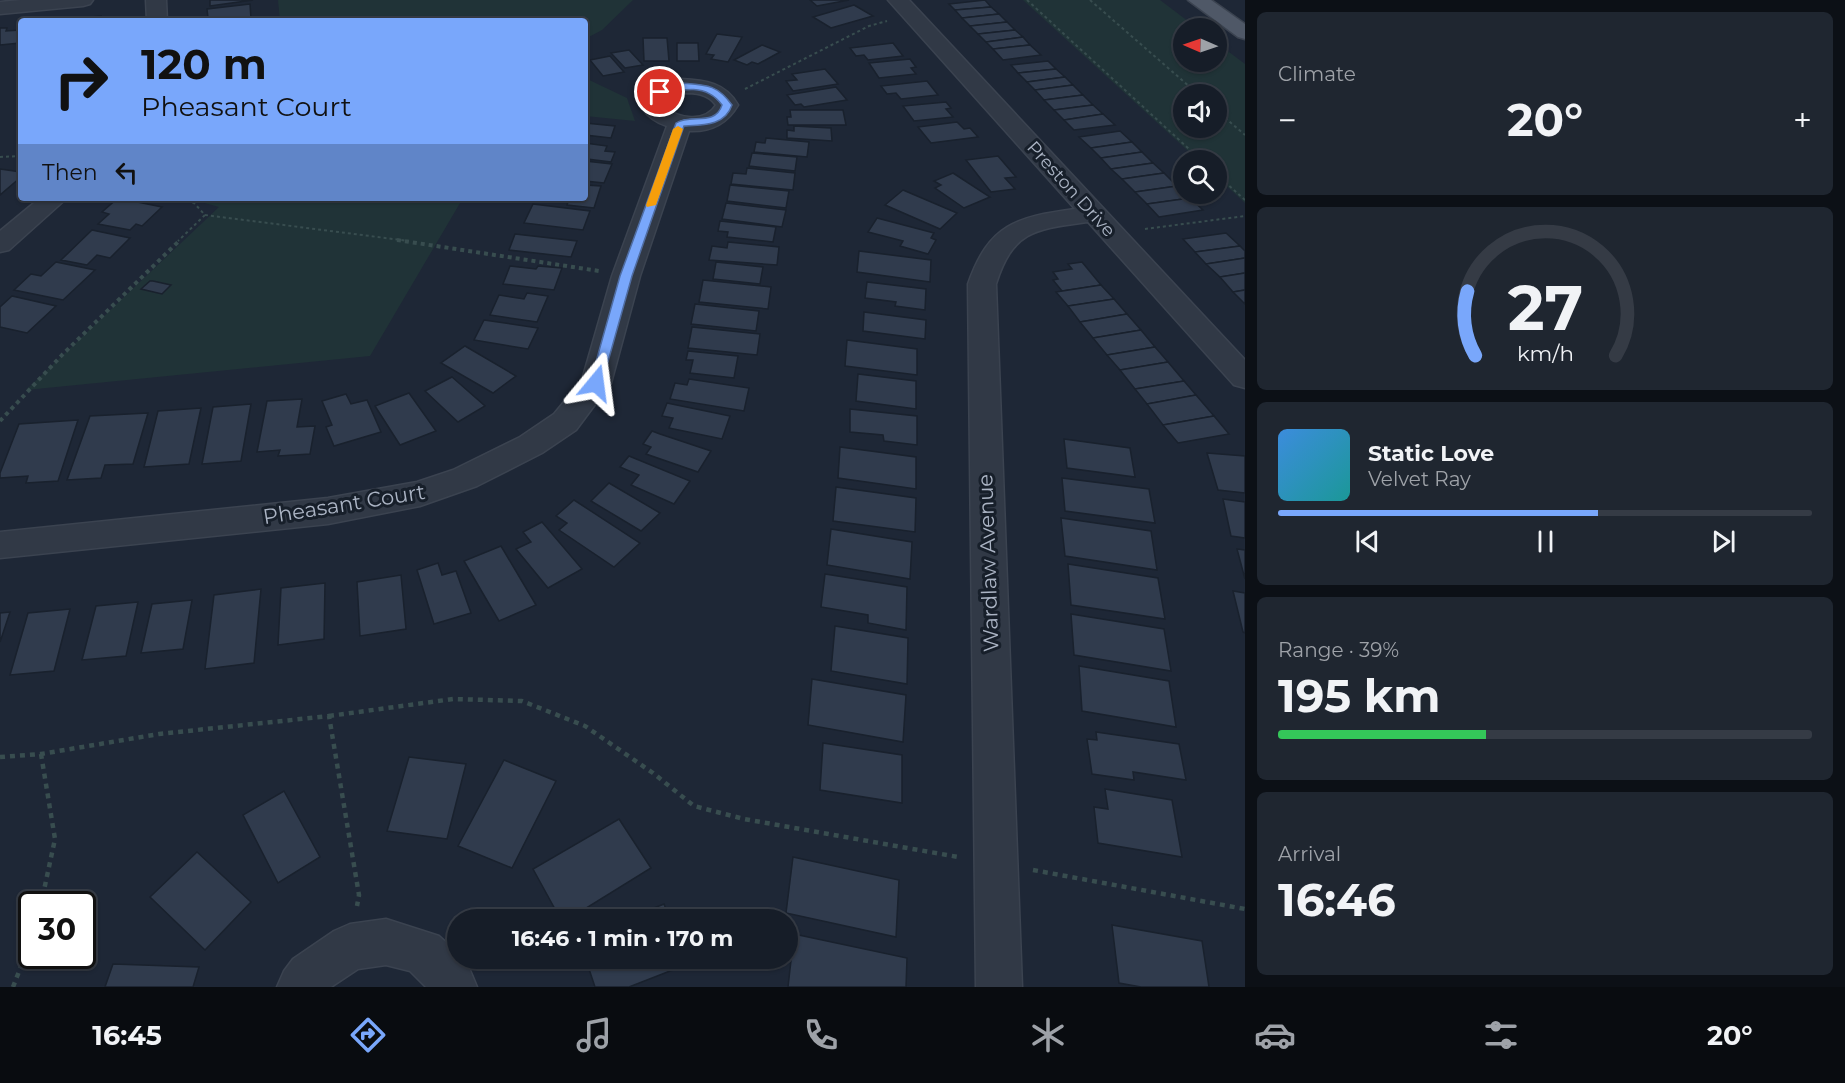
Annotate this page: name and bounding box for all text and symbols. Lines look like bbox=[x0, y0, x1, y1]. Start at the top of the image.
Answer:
north arrow bbox=[1173, 18, 1227, 72]
map controls bbox=[1173, 18, 1227, 204]
text: 120 m bbox=[141, 38, 267, 90]
icon: right bbox=[42, 42, 120, 120]
text: Climate bbox=[1278, 62, 1356, 86]
pin bbox=[634, 66, 685, 117]
icon: arrive bbox=[643, 75, 676, 108]
button: sound bbox=[1173, 84, 1227, 138]
text: Pheasant Court bbox=[141, 90, 352, 123]
text: 20° bbox=[1507, 92, 1583, 147]
text: − bbox=[1278, 100, 1297, 140]
text: + bbox=[1793, 100, 1812, 140]
street label: Preston Drive bbox=[1022, 137, 1120, 242]
button: search bbox=[1173, 150, 1227, 204]
icon: left bbox=[110, 156, 143, 189]
text: Then bbox=[42, 159, 98, 186]
text: 27 bbox=[1507, 270, 1583, 346]
text: km/h bbox=[1516, 340, 1574, 366]
position arrow bbox=[564, 351, 628, 415]
text: Static Love bbox=[1368, 440, 1494, 467]
text: Velvet Ray bbox=[1368, 467, 1471, 491]
street label: Wardlaw Avenue bbox=[972, 474, 1004, 652]
street label: Pheasant Court bbox=[261, 479, 427, 529]
icon: previous bbox=[1351, 525, 1384, 558]
icon: pause bbox=[1529, 525, 1562, 558]
icon: next bbox=[1707, 525, 1740, 558]
text: Range · 39% bbox=[1278, 638, 1399, 662]
text: 195 km bbox=[1278, 668, 1440, 723]
text: Arrival bbox=[1278, 842, 1341, 866]
text: 16:46 bbox=[1278, 872, 1396, 927]
speed limit sign: 30 bbox=[18, 891, 96, 969]
text: 16:46 · 1 min · 170 m bbox=[512, 925, 733, 952]
icon: directions bbox=[347, 1014, 389, 1056]
icon: music bbox=[573, 1014, 615, 1056]
icon: phone bbox=[800, 1014, 842, 1056]
icon: climate bbox=[1027, 1014, 1069, 1056]
icon: car bbox=[1254, 1014, 1296, 1056]
icon: filters bbox=[1480, 1014, 1522, 1056]
text: 16:45 bbox=[92, 1019, 162, 1052]
text: 20° bbox=[1707, 1019, 1753, 1052]

